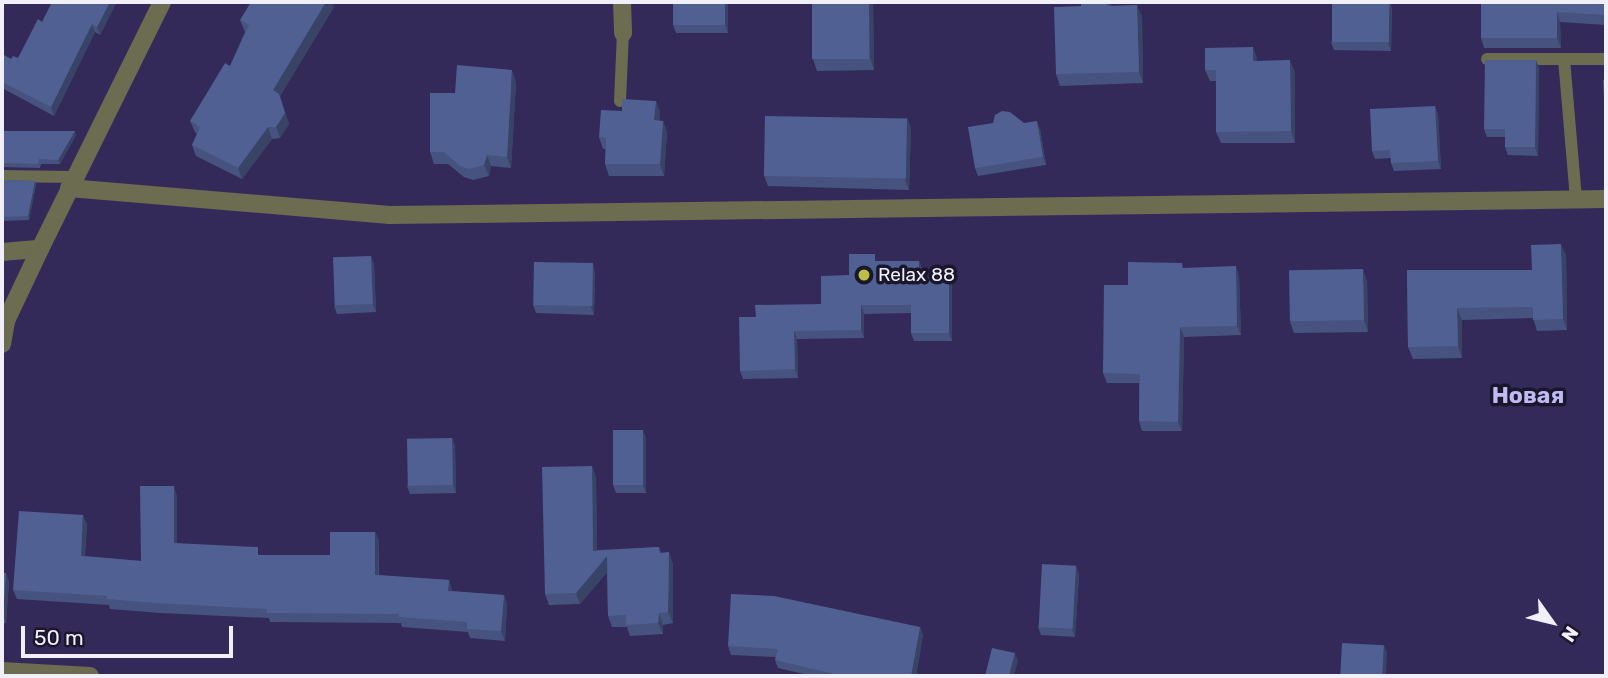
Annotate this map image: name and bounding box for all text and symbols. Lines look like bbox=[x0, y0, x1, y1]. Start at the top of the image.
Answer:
place label: Relax 88 bbox=[878, 264, 955, 286]
marker: Relax 88 bbox=[856, 267, 872, 283]
district label: Новая bbox=[1492, 381, 1564, 409]
north arrow bbox=[1517, 587, 1587, 657]
scale bar bbox=[24, 612, 236, 656]
text: N bbox=[1556, 622, 1583, 646]
text: 50 m bbox=[34, 625, 84, 650]

